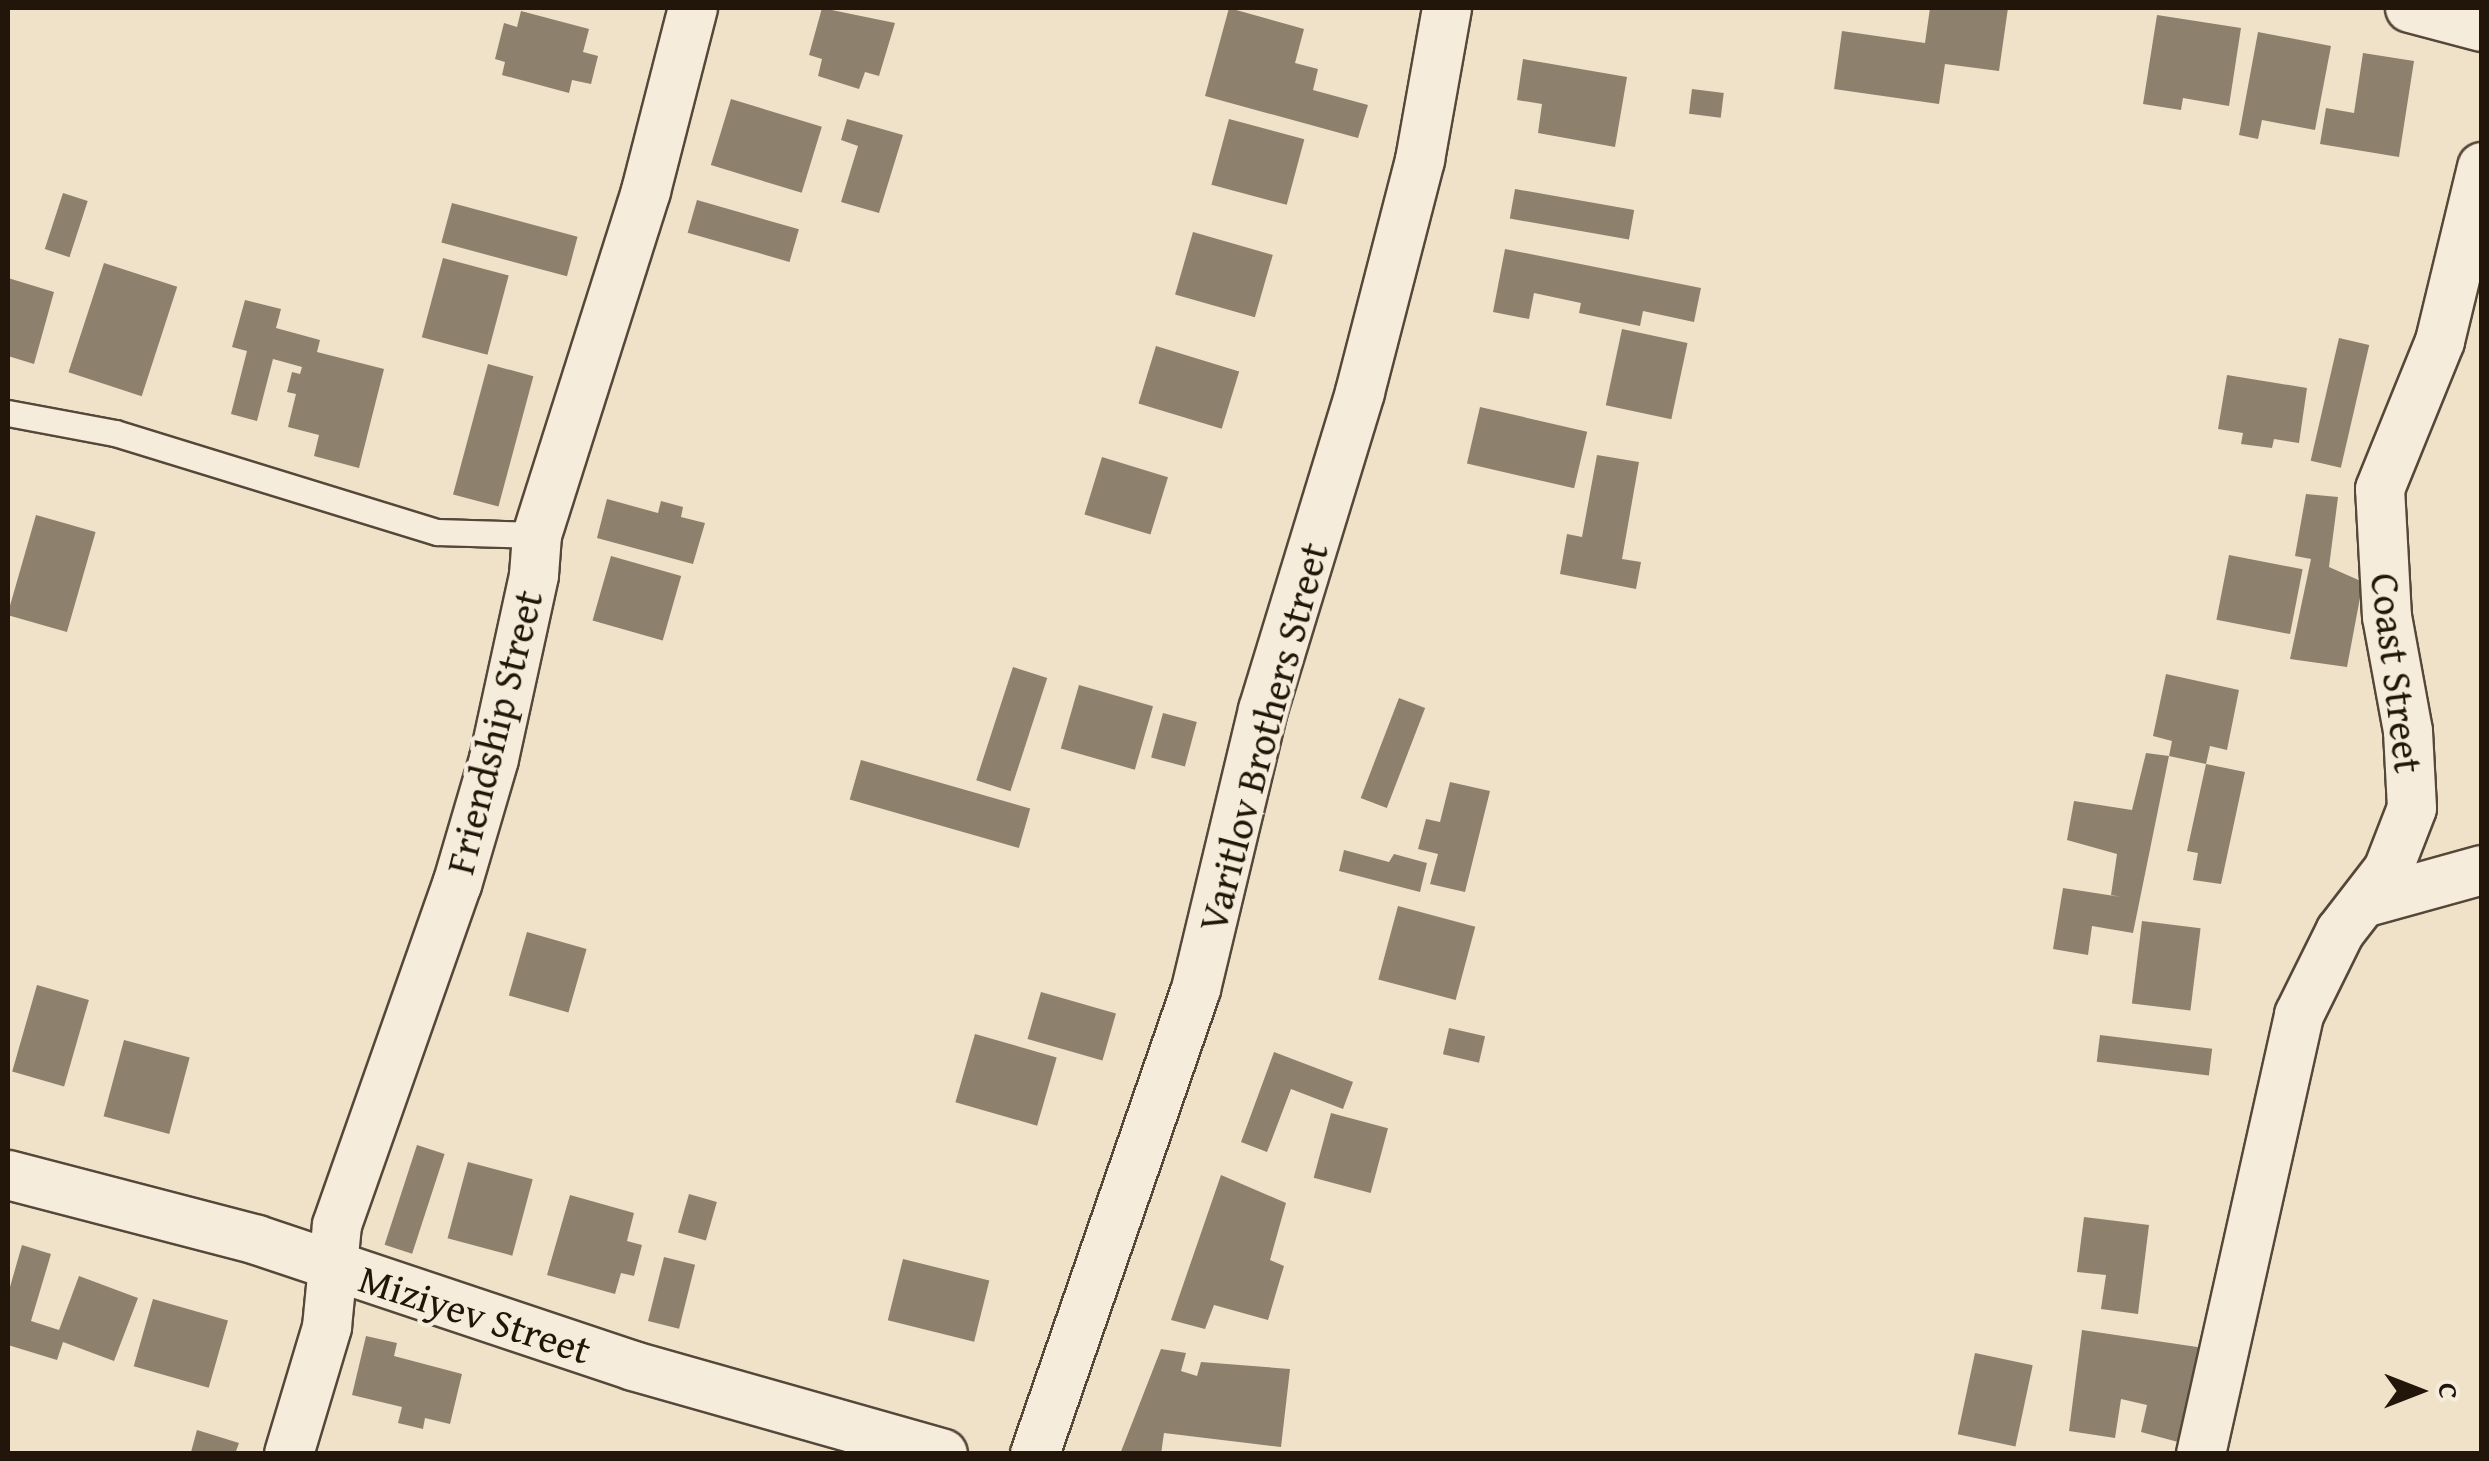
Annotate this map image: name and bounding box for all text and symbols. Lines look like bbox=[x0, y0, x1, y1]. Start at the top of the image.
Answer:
street label: Varitlov Brothers Street bbox=[1188, 537, 1338, 937]
street label: Coast Street bbox=[2361, 570, 2433, 776]
street label: Friendship Street bbox=[436, 585, 552, 879]
street label: Miziyev Street bbox=[353, 1254, 597, 1374]
north arrow bbox=[2369, 1341, 2469, 1441]
text: С bbox=[2429, 1383, 2470, 1399]

